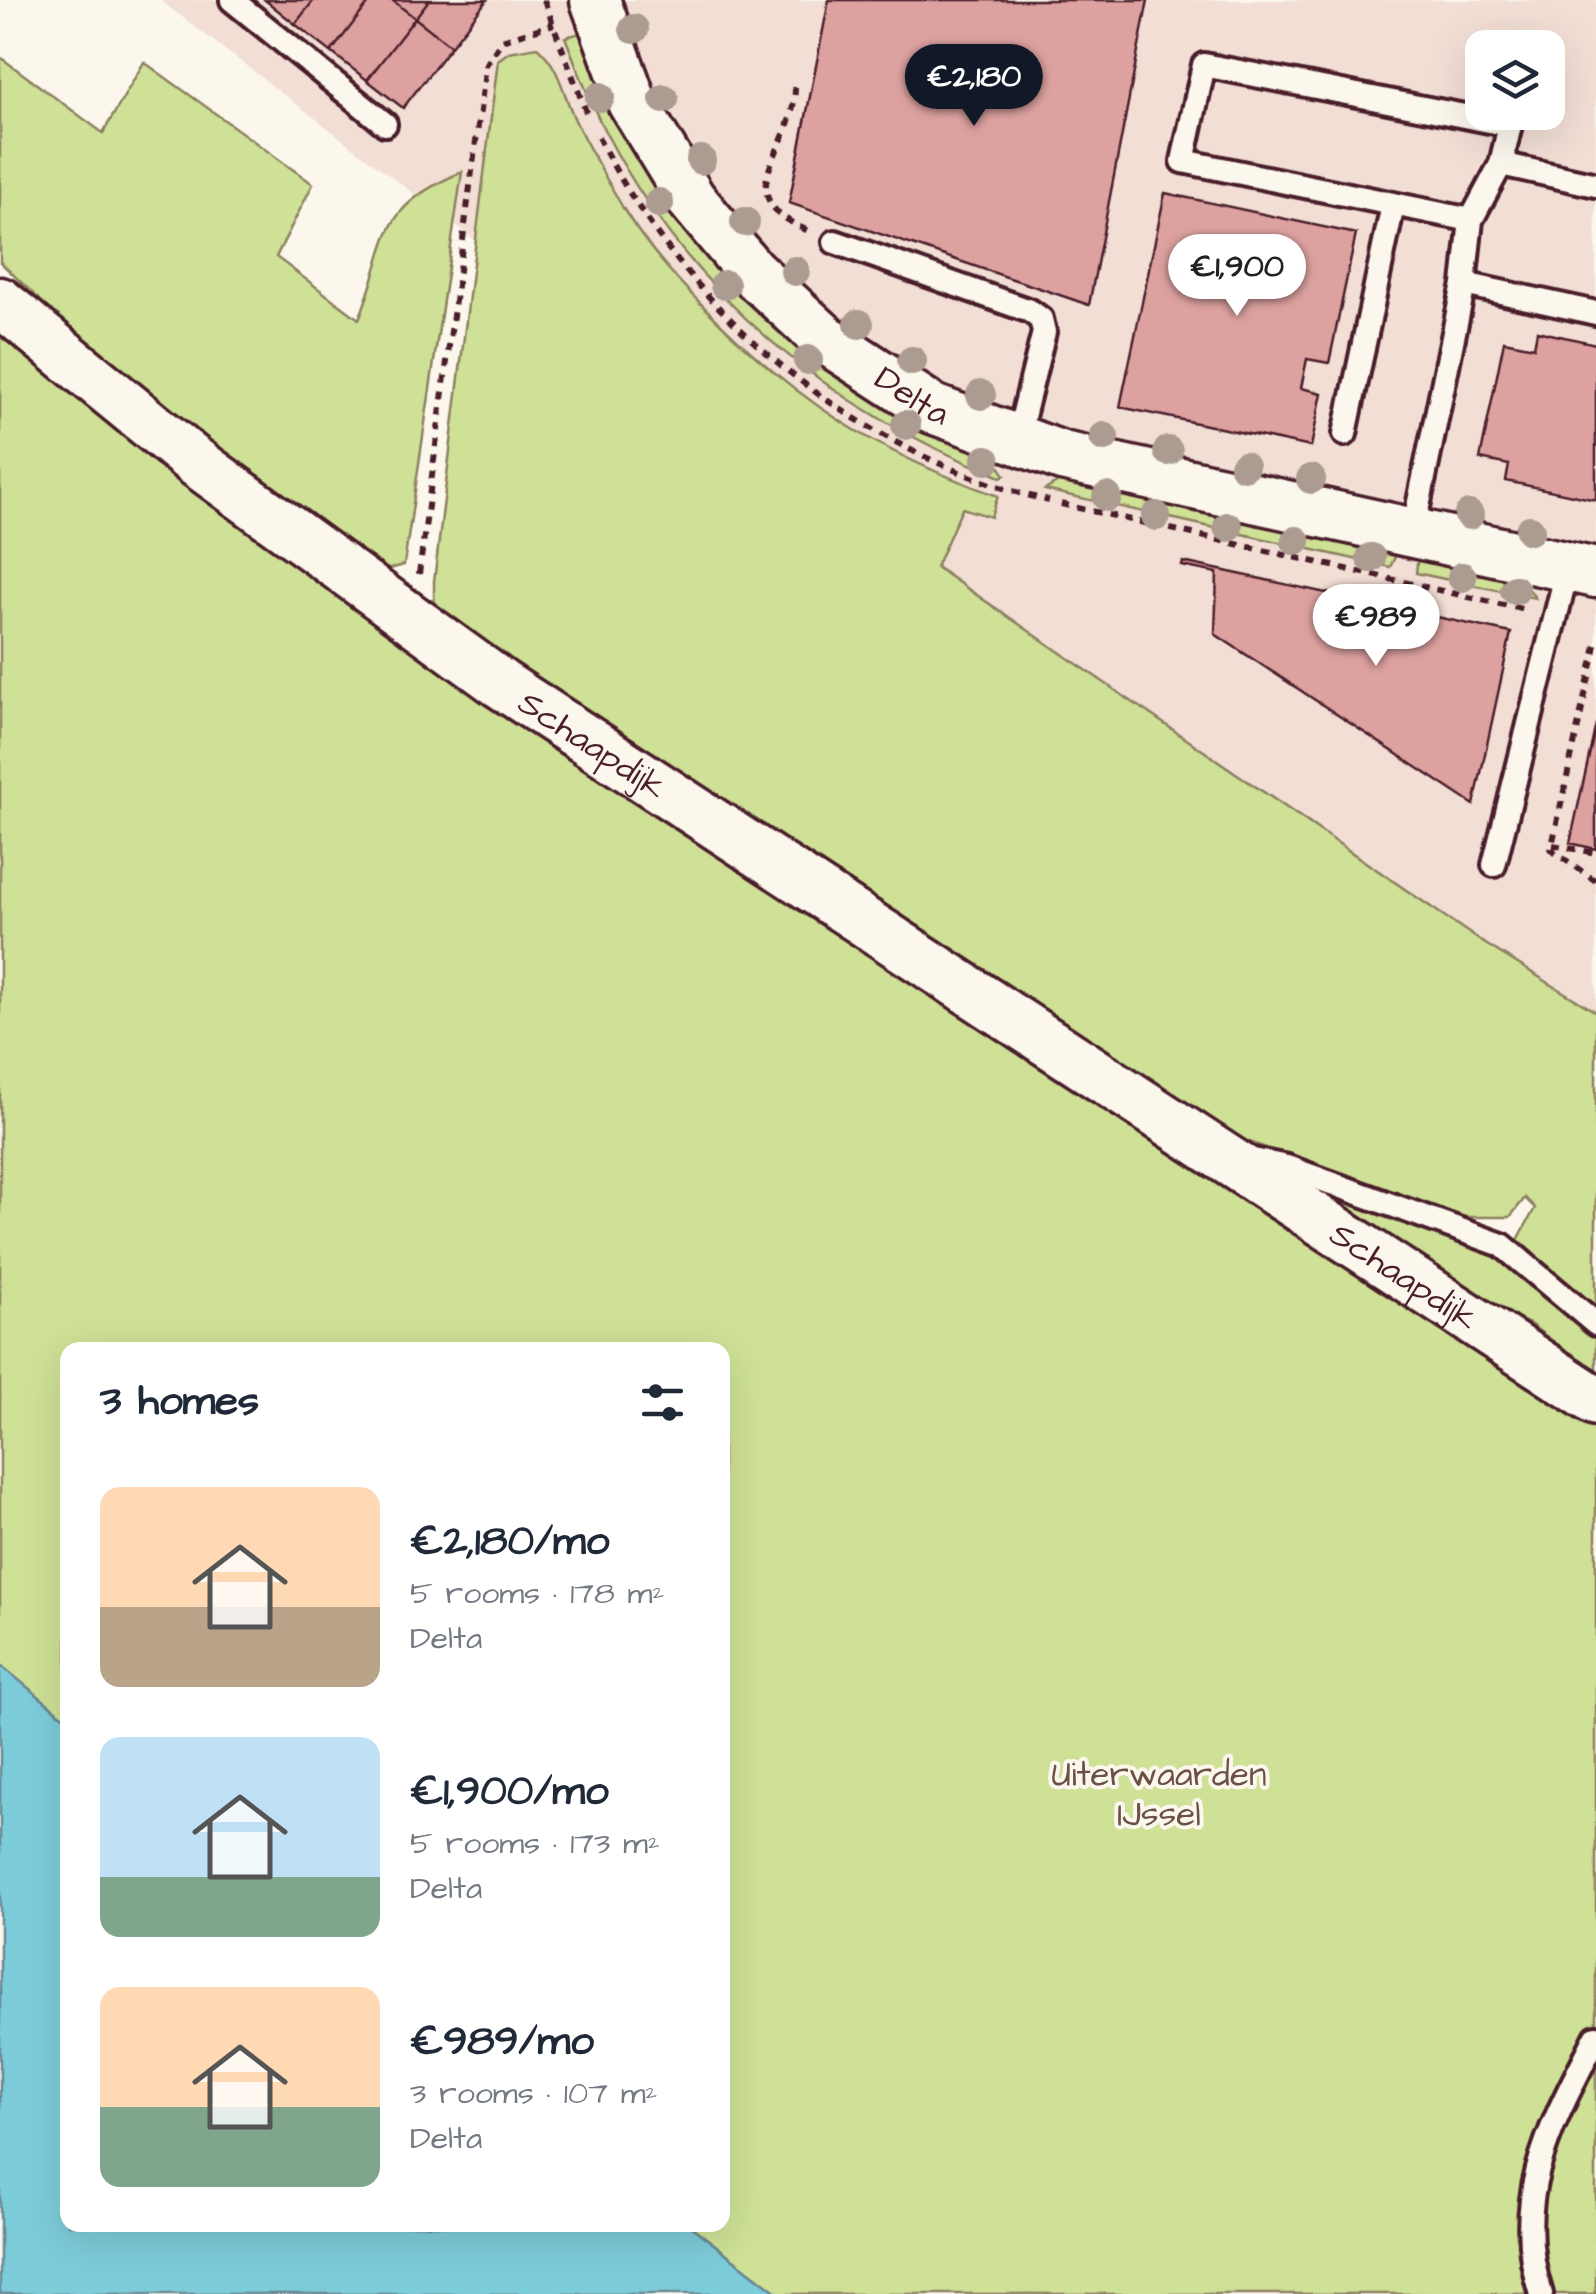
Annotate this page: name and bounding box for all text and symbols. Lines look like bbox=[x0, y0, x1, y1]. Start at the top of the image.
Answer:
map controls bbox=[1465, 30, 1565, 130]
button: layers bbox=[1465, 30, 1565, 130]
pin: €2,180 bbox=[893, 44, 1055, 129]
text: €2,180 bbox=[927, 54, 1021, 99]
pin: €1,900 bbox=[1156, 234, 1318, 319]
text: €1,900 bbox=[1190, 244, 1284, 289]
street label: Delta bbox=[865, 355, 955, 439]
pin: €989 bbox=[1317, 584, 1435, 669]
text: €989 bbox=[1335, 594, 1417, 639]
street label: Schaapdijk bbox=[508, 679, 676, 812]
street label: Schaapdijk bbox=[1320, 1210, 1487, 1343]
text: 3 homes bbox=[100, 1373, 259, 1431]
icon: filters bbox=[635, 1375, 690, 1430]
text: €2,180/mo bbox=[410, 1513, 609, 1571]
icon: home bbox=[180, 1527, 300, 1647]
text: 5 rooms · 178 m² bbox=[410, 1571, 664, 1616]
text: Delta bbox=[410, 1616, 482, 1661]
park label: Uiterwaarden IJssel bbox=[1052, 1750, 1266, 1839]
text: €1,900/mo bbox=[410, 1763, 609, 1821]
icon: home bbox=[180, 1777, 300, 1897]
text: 5 rooms · 173 m² bbox=[410, 1821, 660, 1866]
text: Delta bbox=[410, 1866, 482, 1911]
text: €989/mo bbox=[410, 2013, 594, 2071]
icon: home bbox=[180, 2027, 300, 2147]
text: 3 rooms · 107 m² bbox=[410, 2071, 658, 2116]
text: Delta bbox=[410, 2116, 482, 2161]

